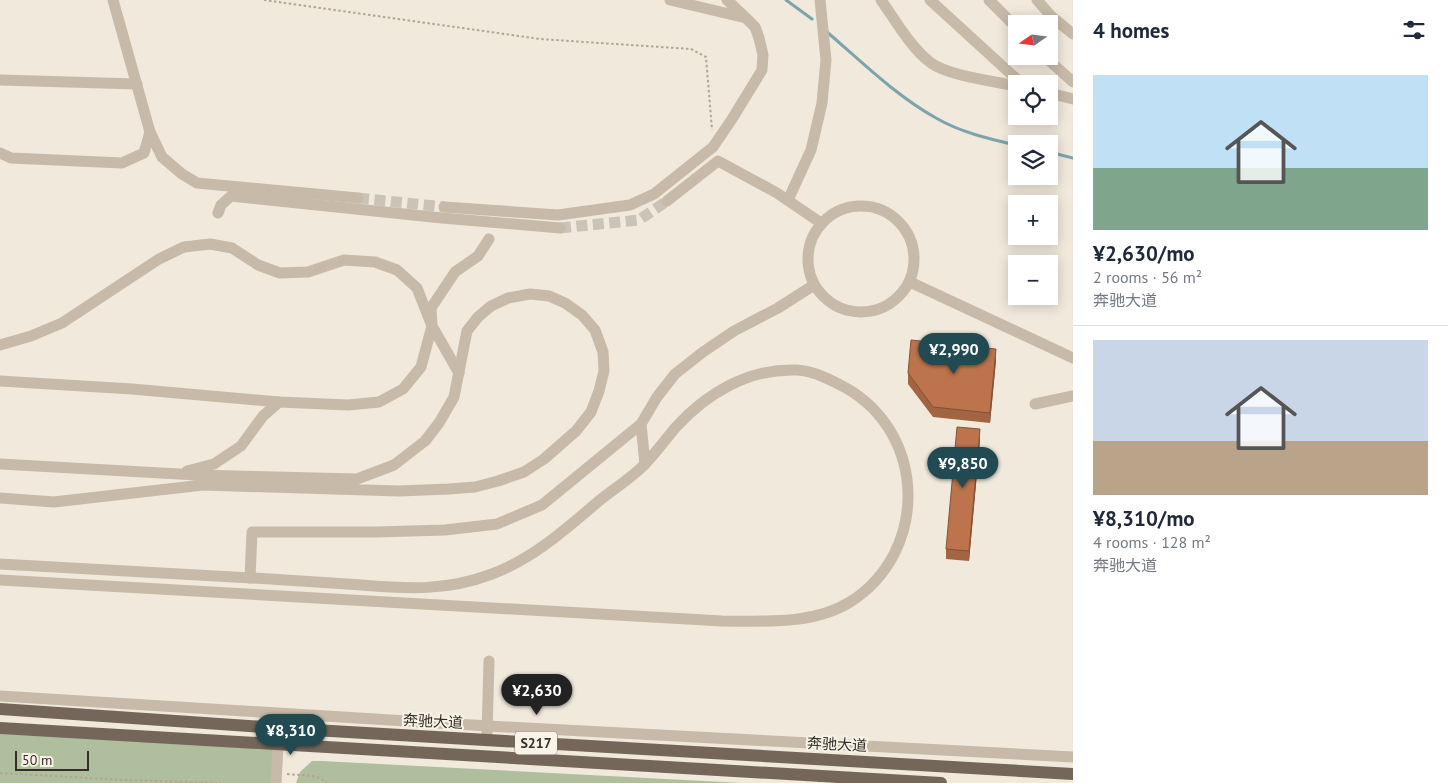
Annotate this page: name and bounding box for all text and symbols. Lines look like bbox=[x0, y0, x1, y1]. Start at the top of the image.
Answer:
north arrow bbox=[1008, 15, 1058, 65]
map controls bbox=[1008, 15, 1058, 305]
icon: filters bbox=[1400, 16, 1428, 44]
text: 4 homes bbox=[1093, 17, 1169, 44]
button: locate bbox=[1008, 75, 1058, 125]
icon: home bbox=[1216, 107, 1306, 197]
button: layers bbox=[1008, 135, 1058, 185]
button: + bbox=[1008, 195, 1058, 245]
text: ¥2,630/mo bbox=[1093, 240, 1195, 267]
button: − bbox=[1008, 255, 1058, 305]
text: 2 rooms · 56 m² bbox=[1093, 267, 1202, 287]
text: 奔驰大道 bbox=[1093, 290, 1157, 310]
pin: ¥2,990 bbox=[913, 332, 995, 375]
text: ¥2,990 bbox=[929, 339, 979, 359]
icon: home bbox=[1216, 373, 1306, 463]
pin: ¥9,850 bbox=[922, 446, 1004, 489]
text: ¥9,850 bbox=[938, 453, 988, 473]
text: ¥8,310/mo bbox=[1093, 505, 1195, 532]
text: 4 rooms · 128 m² bbox=[1093, 532, 1211, 552]
text: 奔驰大道 bbox=[1093, 555, 1157, 575]
pin: ¥2,630 bbox=[496, 674, 578, 716]
text: ¥2,630 bbox=[512, 680, 562, 700]
street label: 奔驰大道 bbox=[403, 710, 463, 732]
pin: ¥8,310 bbox=[250, 714, 332, 756]
text: ¥8,310 bbox=[266, 720, 316, 740]
road number: S217 bbox=[515, 731, 557, 754]
street label: 奔驰大道 bbox=[807, 733, 867, 755]
scale bar bbox=[15, 748, 89, 771]
text: 50 m bbox=[22, 751, 52, 769]

